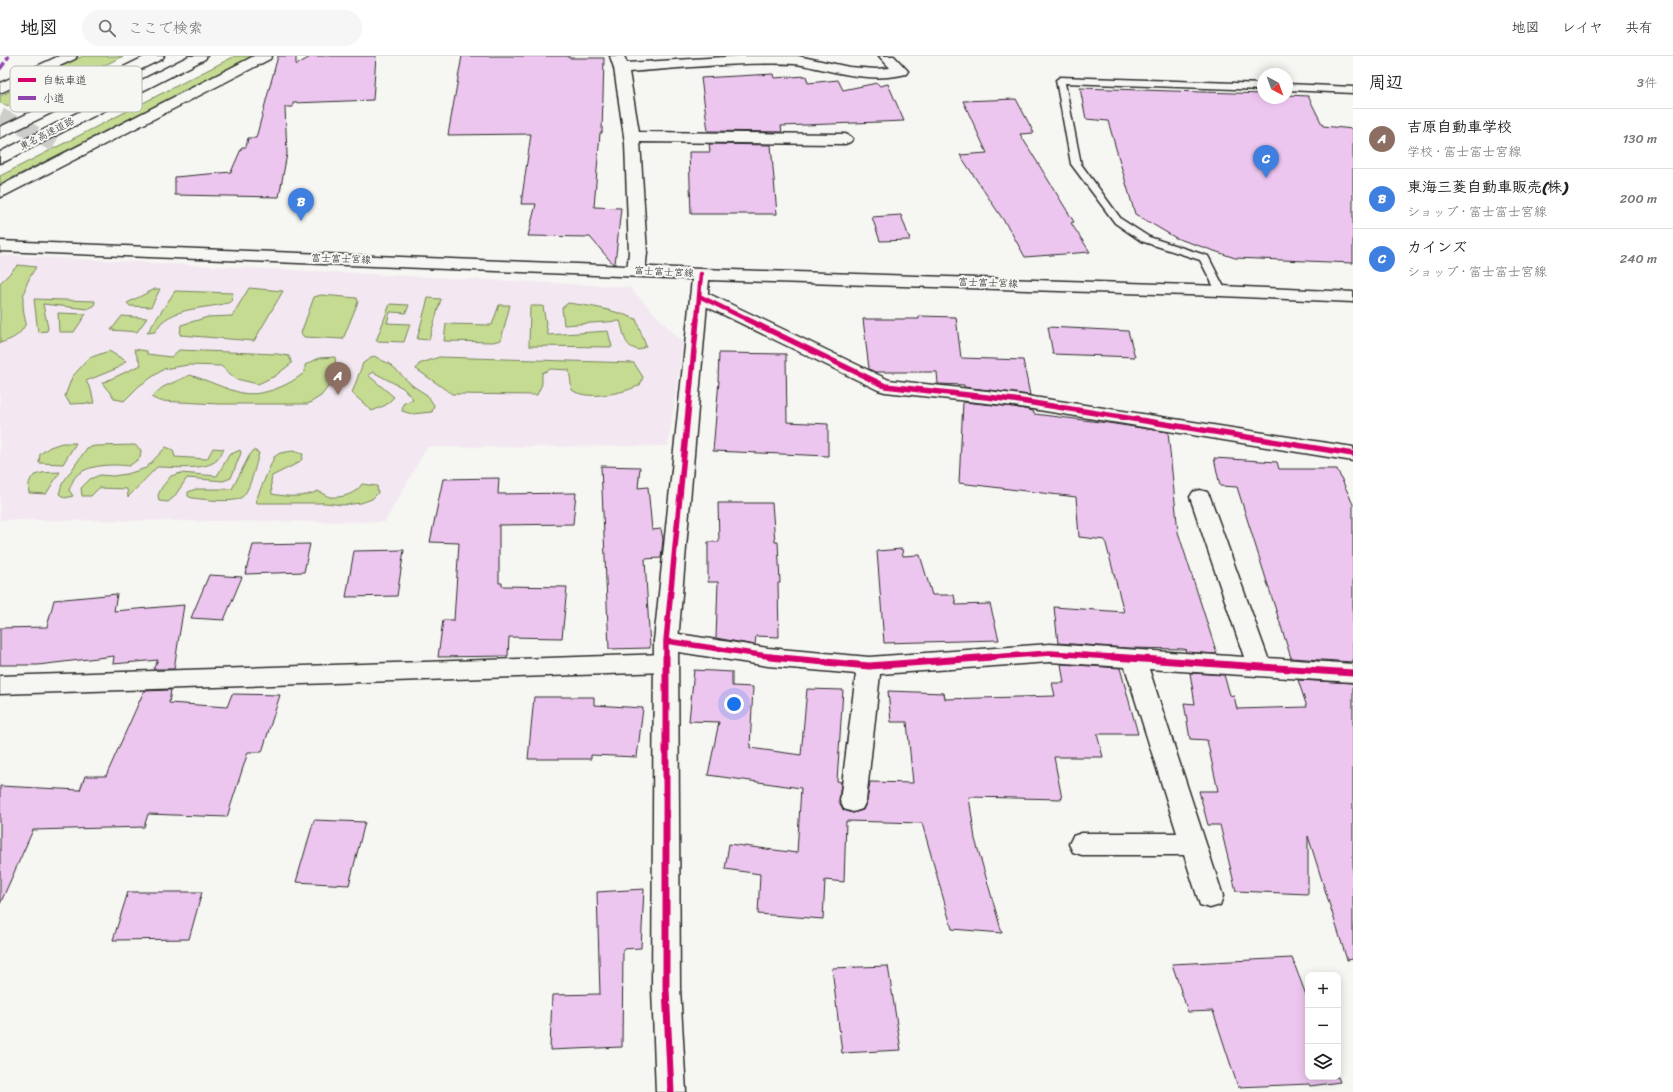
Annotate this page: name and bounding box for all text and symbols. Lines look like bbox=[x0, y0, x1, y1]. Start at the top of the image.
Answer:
search box bbox=[82, 10, 362, 46]
text: 地図 bbox=[20, 11, 58, 44]
text: ここで検索 bbox=[128, 15, 203, 41]
text: 地図 bbox=[1512, 15, 1540, 40]
text: レイヤ bbox=[1562, 15, 1603, 40]
text: 共有 bbox=[1625, 15, 1653, 40]
icon: search bbox=[96, 17, 118, 39]
legend bbox=[10, 66, 142, 112]
text: 周辺 bbox=[1369, 67, 1403, 97]
north arrow bbox=[1257, 68, 1293, 104]
text: 自転車道 bbox=[43, 71, 87, 90]
text: 3件 bbox=[1637, 71, 1657, 94]
text: 小道 bbox=[43, 89, 65, 108]
street label: 東名高速道路 bbox=[16, 112, 78, 156]
text: 吉原自動車学校 bbox=[1407, 114, 1512, 140]
text: A bbox=[1378, 127, 1386, 150]
text: 130 m bbox=[1623, 127, 1657, 150]
text: 学校 · 富士富士宮線 bbox=[1407, 140, 1521, 163]
pin: C bbox=[1253, 145, 1279, 178]
text: 東海三菱自動車販売(株) bbox=[1407, 174, 1568, 200]
text: B bbox=[1378, 187, 1386, 210]
text: 200 m bbox=[1620, 187, 1657, 210]
pin: B bbox=[288, 188, 314, 221]
text: ショップ · 富士富士宮線 bbox=[1407, 200, 1547, 223]
text: カインズ bbox=[1407, 234, 1467, 260]
text: C bbox=[1378, 247, 1386, 270]
text: 240 m bbox=[1620, 247, 1657, 270]
street label: 富士富士宮線 bbox=[311, 249, 371, 269]
text: ショップ · 富士富士宮線 bbox=[1407, 260, 1547, 283]
street label: 富士富士宮線 bbox=[634, 261, 694, 283]
street label: 富士富士宮線 bbox=[958, 273, 1018, 293]
pin: A bbox=[325, 362, 351, 395]
your location bbox=[724, 694, 744, 714]
map controls bbox=[1305, 972, 1341, 1080]
button: + bbox=[1305, 972, 1341, 1008]
button: − bbox=[1305, 1008, 1341, 1044]
button: layers bbox=[1305, 1044, 1341, 1080]

